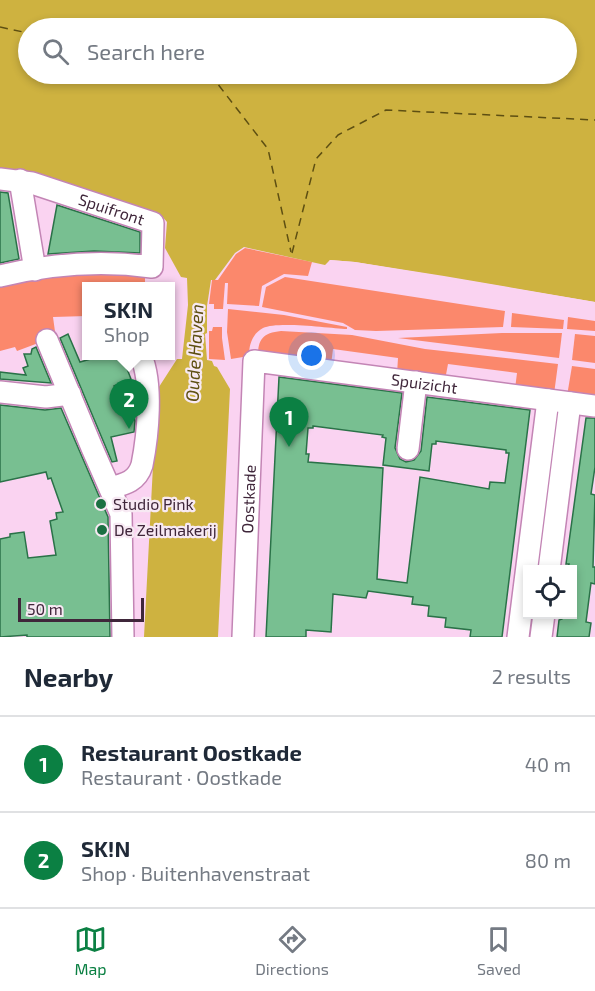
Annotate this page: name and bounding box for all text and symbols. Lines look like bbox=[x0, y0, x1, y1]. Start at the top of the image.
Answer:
search box bbox=[18, 18, 577, 84]
icon: search bbox=[39, 35, 72, 68]
text: Search here bbox=[87, 38, 205, 64]
street label: Spuifront bbox=[76, 189, 147, 229]
popup bbox=[82, 282, 175, 360]
text: SK!N bbox=[104, 296, 153, 322]
water label: Oude Haven bbox=[180, 303, 208, 403]
text: Shop bbox=[104, 322, 150, 346]
your location bbox=[297, 341, 326, 370]
street label: Spuizicht bbox=[390, 369, 459, 397]
pin: 2 bbox=[110, 380, 148, 429]
pin: 1 bbox=[270, 398, 308, 447]
street label: Oostkade bbox=[237, 464, 259, 534]
place label: Studio Pink bbox=[113, 494, 194, 513]
marker: Studio Pink bbox=[94, 497, 108, 511]
place label: De Zeilmakerij bbox=[114, 520, 217, 540]
marker: De Zeilmakerij bbox=[95, 523, 109, 537]
map controls bbox=[523, 565, 577, 619]
button: locate bbox=[523, 565, 577, 619]
scale bar bbox=[18, 595, 144, 622]
text: 50 m bbox=[27, 599, 63, 618]
text: Nearby bbox=[24, 661, 113, 692]
text: 2 results bbox=[492, 664, 571, 688]
text: Restaurant Oostkade bbox=[81, 739, 302, 765]
text: 1 bbox=[39, 752, 48, 776]
text: 40 m bbox=[525, 752, 571, 776]
text: Restaurant · Oostkade bbox=[81, 765, 282, 789]
text: SK!N bbox=[81, 835, 130, 861]
text: 2 bbox=[38, 848, 49, 872]
text: 80 m bbox=[525, 848, 571, 872]
text: Shop · Buitenhavenstraat bbox=[81, 861, 310, 885]
tab: Map bbox=[74, 923, 107, 978]
tab: Directions bbox=[255, 923, 329, 978]
tab: Saved bbox=[477, 923, 521, 978]

